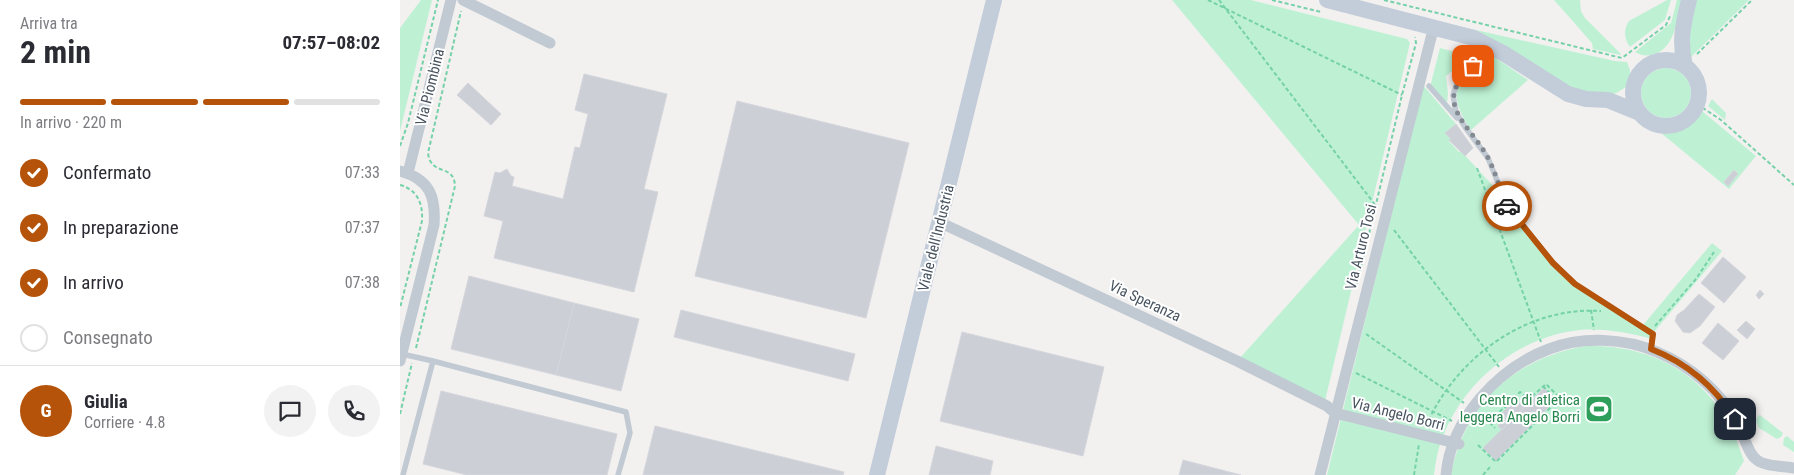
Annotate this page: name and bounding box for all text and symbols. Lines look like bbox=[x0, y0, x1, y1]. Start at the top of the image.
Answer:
text: Arriva tra bbox=[20, 14, 78, 33]
text: 07:57–08:02 bbox=[282, 31, 380, 54]
text: 2 min bbox=[20, 33, 91, 71]
pin bbox=[1452, 45, 1494, 87]
street label: Via Piombina bbox=[412, 47, 448, 127]
icon: bag bbox=[1459, 52, 1487, 80]
text: In arrivo · 220 m bbox=[20, 113, 122, 132]
icon: check bbox=[20, 159, 48, 187]
text: Confermato bbox=[63, 161, 151, 184]
text: 07:33 bbox=[345, 163, 380, 182]
courier bbox=[1482, 181, 1532, 231]
street label: Viale dell'Industria bbox=[914, 183, 958, 293]
icon: car bbox=[1493, 192, 1521, 220]
street label: Via Arturo Tosi bbox=[1342, 202, 1380, 292]
icon: check bbox=[20, 214, 48, 242]
text: In preparazione bbox=[63, 216, 179, 239]
text: 07:37 bbox=[345, 218, 380, 237]
icon: check bbox=[20, 269, 48, 297]
text: In arrivo bbox=[63, 271, 124, 294]
text: 07:38 bbox=[345, 273, 380, 292]
street label: Via Speranza bbox=[1106, 277, 1184, 325]
text: Consegnato bbox=[63, 326, 153, 349]
button: chat bbox=[264, 385, 316, 437]
button: phone bbox=[328, 385, 380, 437]
text: Giulia bbox=[84, 390, 128, 413]
place label: Centro di atletica leggera Angelo Borri bbox=[1460, 391, 1580, 426]
street label: Via Angelo Borri bbox=[1349, 394, 1447, 434]
sports icon: Centro di atletica leggera Angelo Borri bbox=[1584, 394, 1614, 424]
pin bbox=[1714, 398, 1756, 440]
text: G bbox=[40, 399, 52, 422]
icon: home bbox=[1721, 405, 1749, 433]
text: Corriere · 4.8 bbox=[84, 413, 166, 432]

